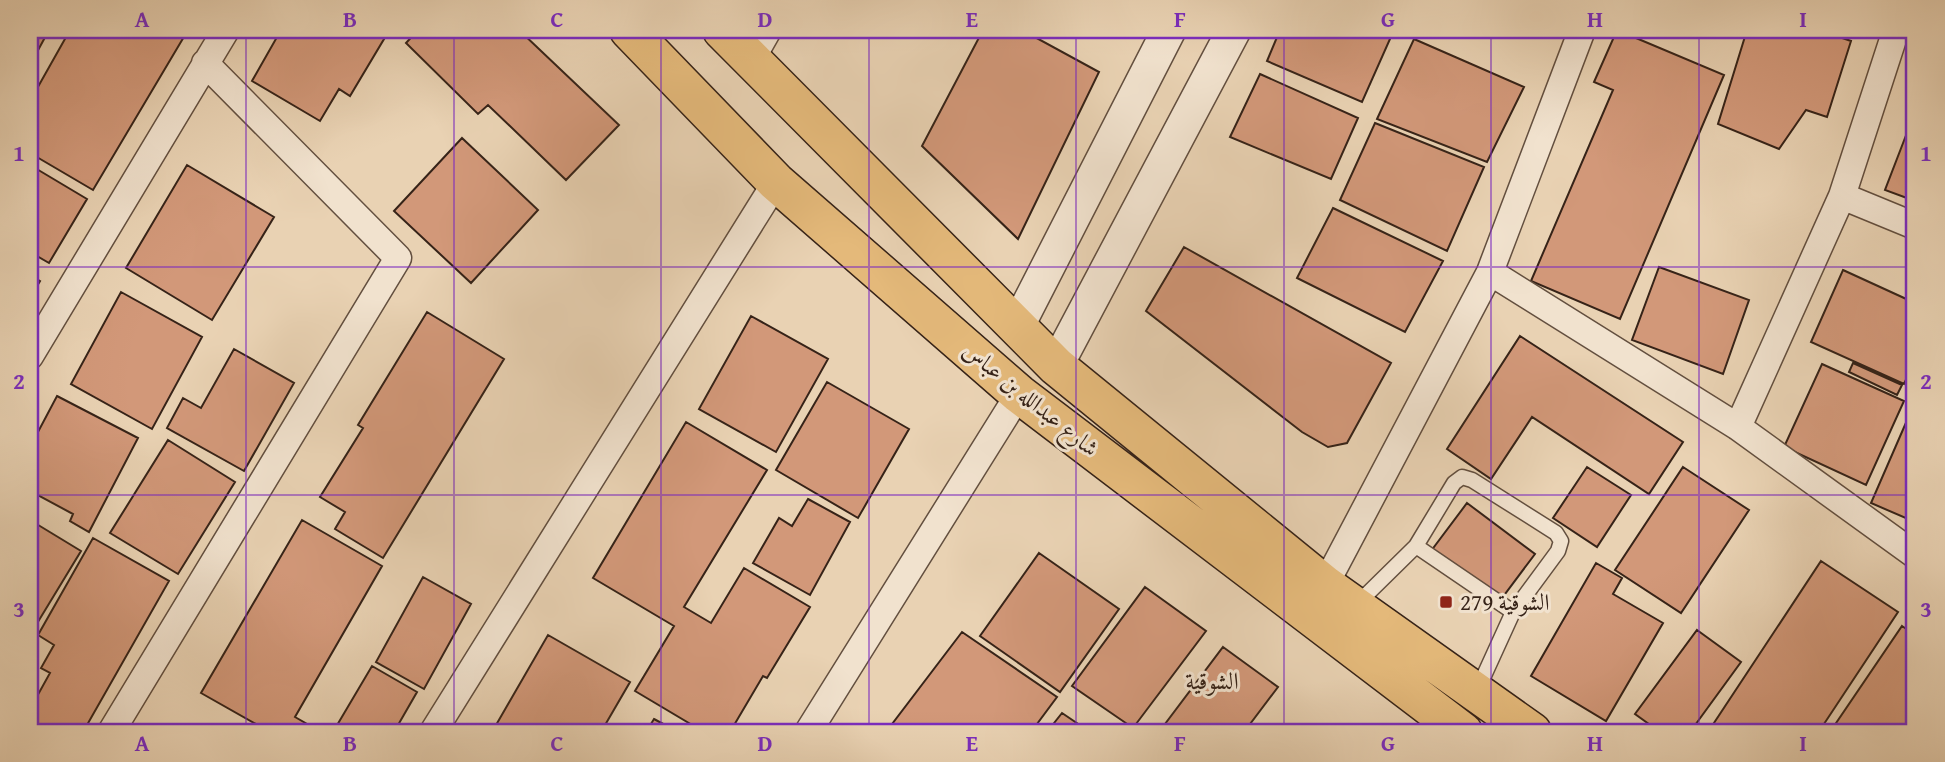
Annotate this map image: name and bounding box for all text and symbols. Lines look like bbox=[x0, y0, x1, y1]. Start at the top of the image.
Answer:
text: A bbox=[135, 2, 150, 35]
text: B bbox=[343, 2, 357, 35]
text: C bbox=[550, 2, 564, 35]
text: D bbox=[758, 2, 773, 35]
text: E bbox=[966, 2, 978, 35]
text: F bbox=[1174, 2, 1186, 35]
text: G bbox=[1381, 2, 1395, 35]
text: H bbox=[1587, 2, 1603, 35]
text: I bbox=[1799, 2, 1807, 35]
text: 1 bbox=[13, 136, 25, 169]
text: 1 bbox=[1920, 136, 1932, 169]
street label: شارع عبدالله بن عباس bbox=[954, 333, 1106, 467]
text: 2 bbox=[13, 364, 25, 397]
text: 2 bbox=[1920, 364, 1932, 397]
place label: الشوقية 279 bbox=[1460, 585, 1549, 618]
text: 3 bbox=[13, 592, 25, 625]
text: 3 bbox=[1920, 592, 1932, 625]
marker: الشوقية 279 bbox=[1438, 594, 1454, 610]
district label: الشوقية bbox=[1185, 663, 1239, 698]
text: A bbox=[135, 726, 150, 759]
text: B bbox=[343, 726, 357, 759]
text: C bbox=[550, 726, 564, 759]
text: D bbox=[758, 726, 773, 759]
text: E bbox=[966, 726, 978, 759]
text: F bbox=[1174, 726, 1186, 759]
text: G bbox=[1381, 726, 1395, 759]
text: H bbox=[1587, 726, 1603, 759]
text: I bbox=[1799, 726, 1807, 759]

